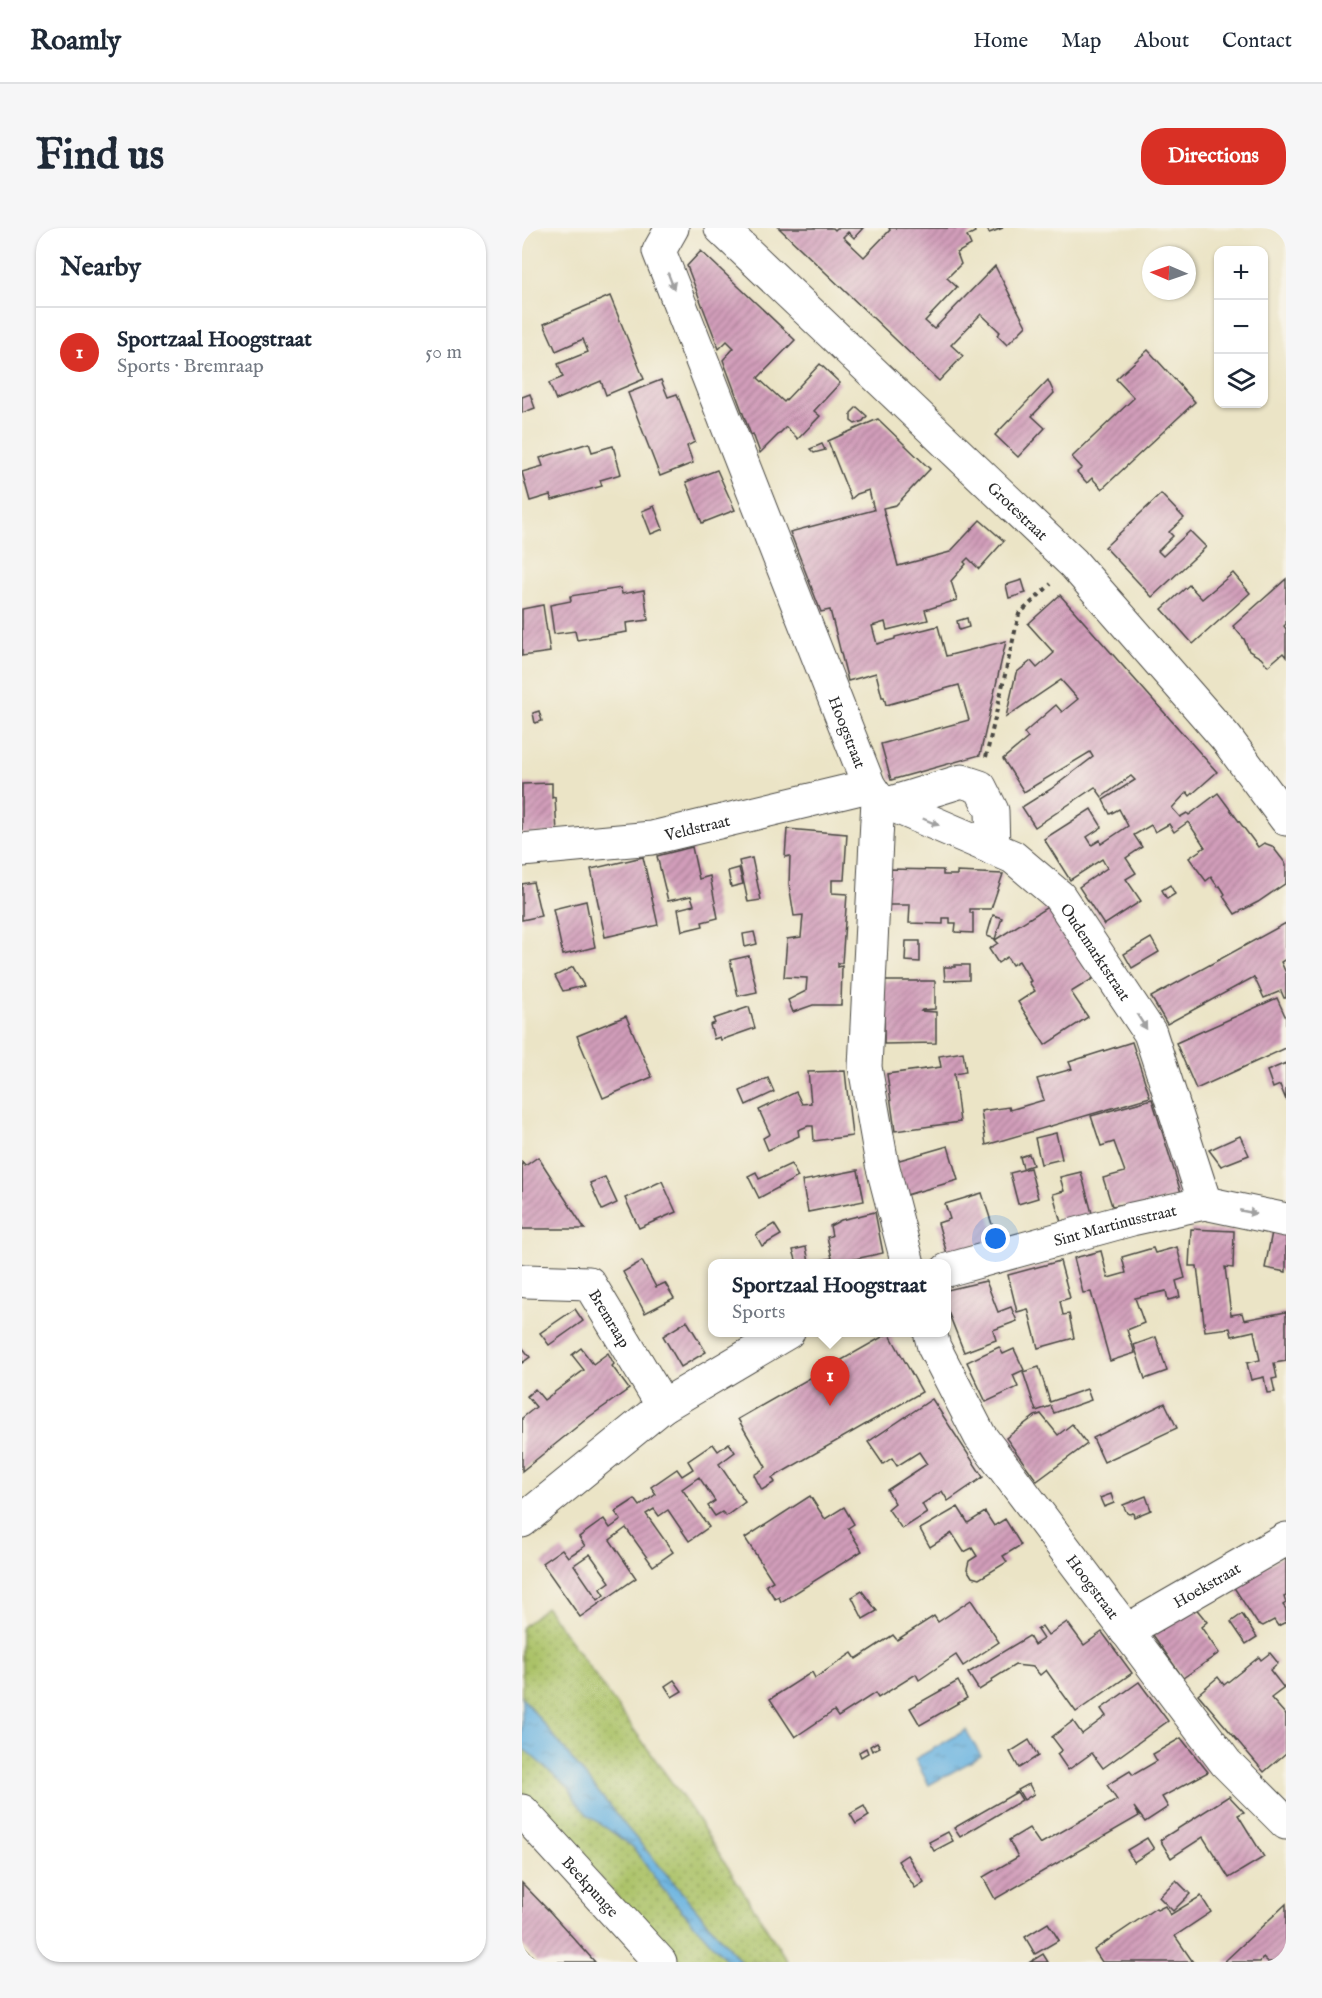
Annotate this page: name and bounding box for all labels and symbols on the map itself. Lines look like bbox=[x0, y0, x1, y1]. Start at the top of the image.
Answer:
north arrow bbox=[1142, 246, 1196, 300]
one-way arrow bbox=[667, 272, 676, 290]
street label: Grotestraat bbox=[982, 479, 1052, 546]
street label: Hoogstraat bbox=[823, 694, 869, 772]
street label: Veldstraat bbox=[662, 812, 733, 847]
one-way arrow bbox=[923, 817, 941, 827]
street label: Oudemarktstraat bbox=[1055, 900, 1134, 1006]
one-way arrow bbox=[1137, 1013, 1148, 1030]
street label: Sint Martinusstraat bbox=[1052, 1201, 1179, 1252]
one-way arrow bbox=[1239, 1208, 1258, 1217]
your location bbox=[981, 1224, 1010, 1253]
street label: Bremraap bbox=[583, 1286, 634, 1352]
pin: 1 bbox=[810, 1356, 850, 1406]
street label: Hoogstraat bbox=[1061, 1551, 1123, 1624]
street label: Hoekstraat bbox=[1170, 1559, 1245, 1614]
street label: Beekpunge bbox=[557, 1853, 622, 1922]

